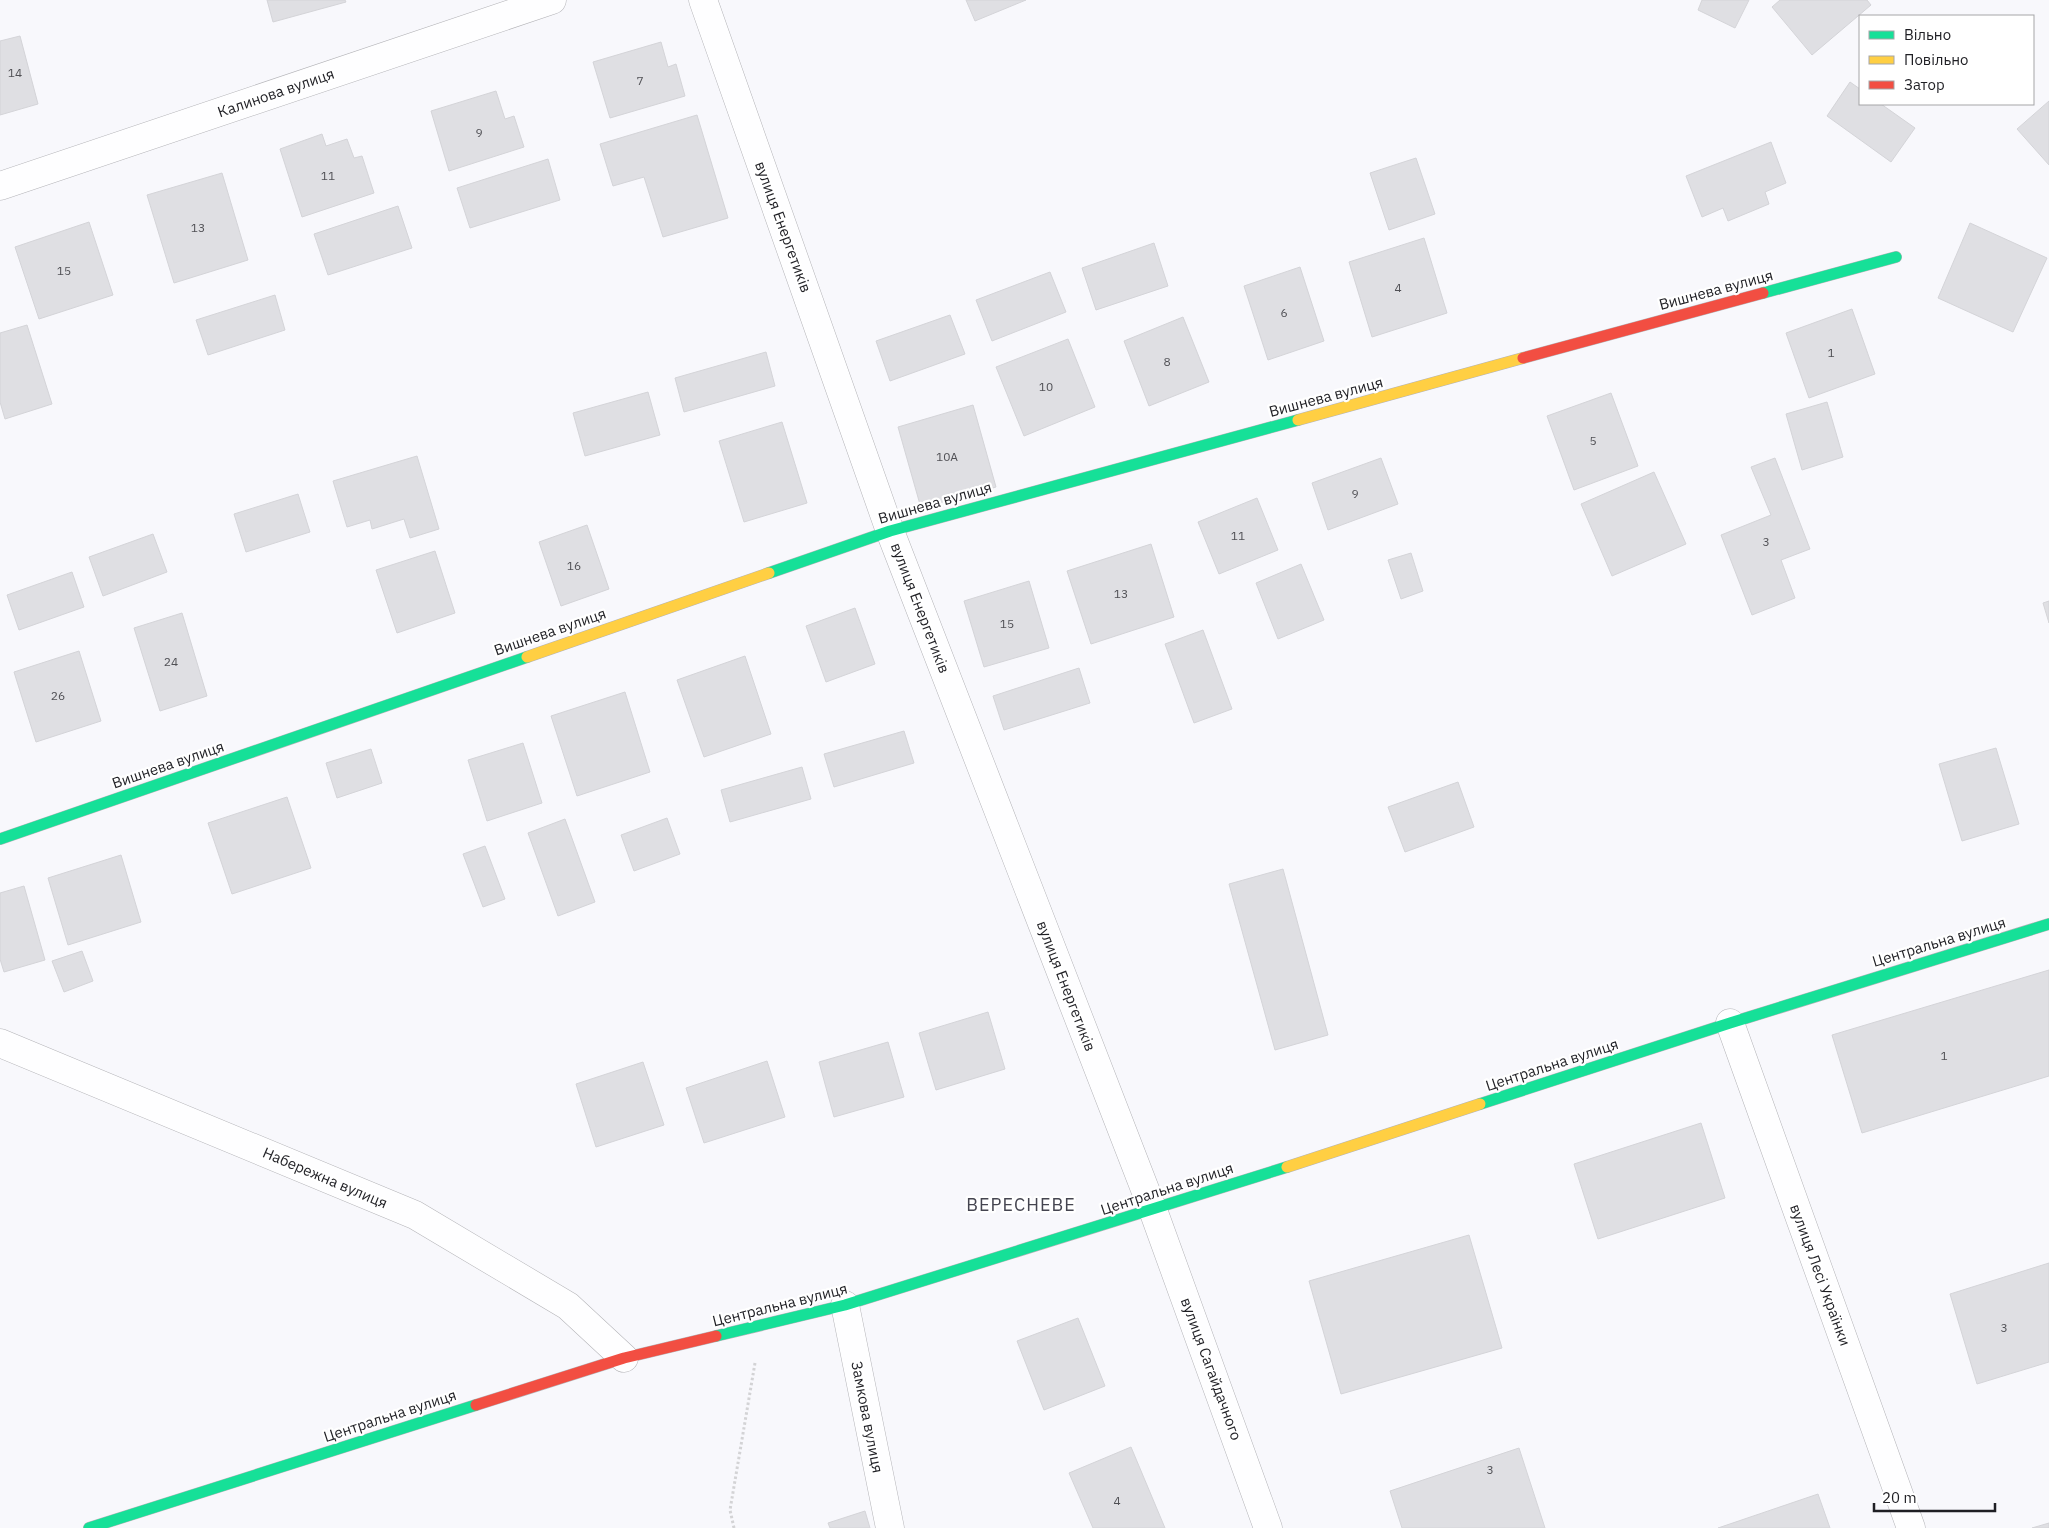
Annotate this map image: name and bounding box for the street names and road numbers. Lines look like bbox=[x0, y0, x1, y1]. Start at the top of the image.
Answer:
street label: Калинова вулиця bbox=[215, 64, 337, 121]
street label: вулиця Енергетиків bbox=[751, 159, 816, 295]
street label: Вишнева вулиця bbox=[1657, 265, 1775, 314]
street label: Вишнева вулиця bbox=[1267, 372, 1385, 421]
street label: Вишнева вулиця bbox=[876, 477, 994, 528]
street label: вулиця Енергетиків bbox=[887, 540, 954, 676]
street label: Вишнева вулиця bbox=[491, 603, 608, 660]
street label: Вишнева вулиця bbox=[109, 736, 226, 793]
street label: Центральна вулиця bbox=[1870, 912, 2008, 971]
street label: вулиця Енергетиків bbox=[1033, 918, 1100, 1054]
street label: Центральна вулиця bbox=[1483, 1034, 1621, 1095]
street label: Набережна вулиця bbox=[260, 1143, 391, 1212]
street label: Центральна вулиця bbox=[1098, 1158, 1236, 1219]
street label: вулиця Лесі Українки bbox=[1786, 1201, 1855, 1348]
street label: Центральна вулиця bbox=[710, 1279, 849, 1330]
street label: вулиця Сагайдачного bbox=[1177, 1295, 1246, 1443]
street label: Замкова вулиця bbox=[847, 1359, 888, 1474]
street label: Центральна вулиця bbox=[321, 1385, 459, 1446]

